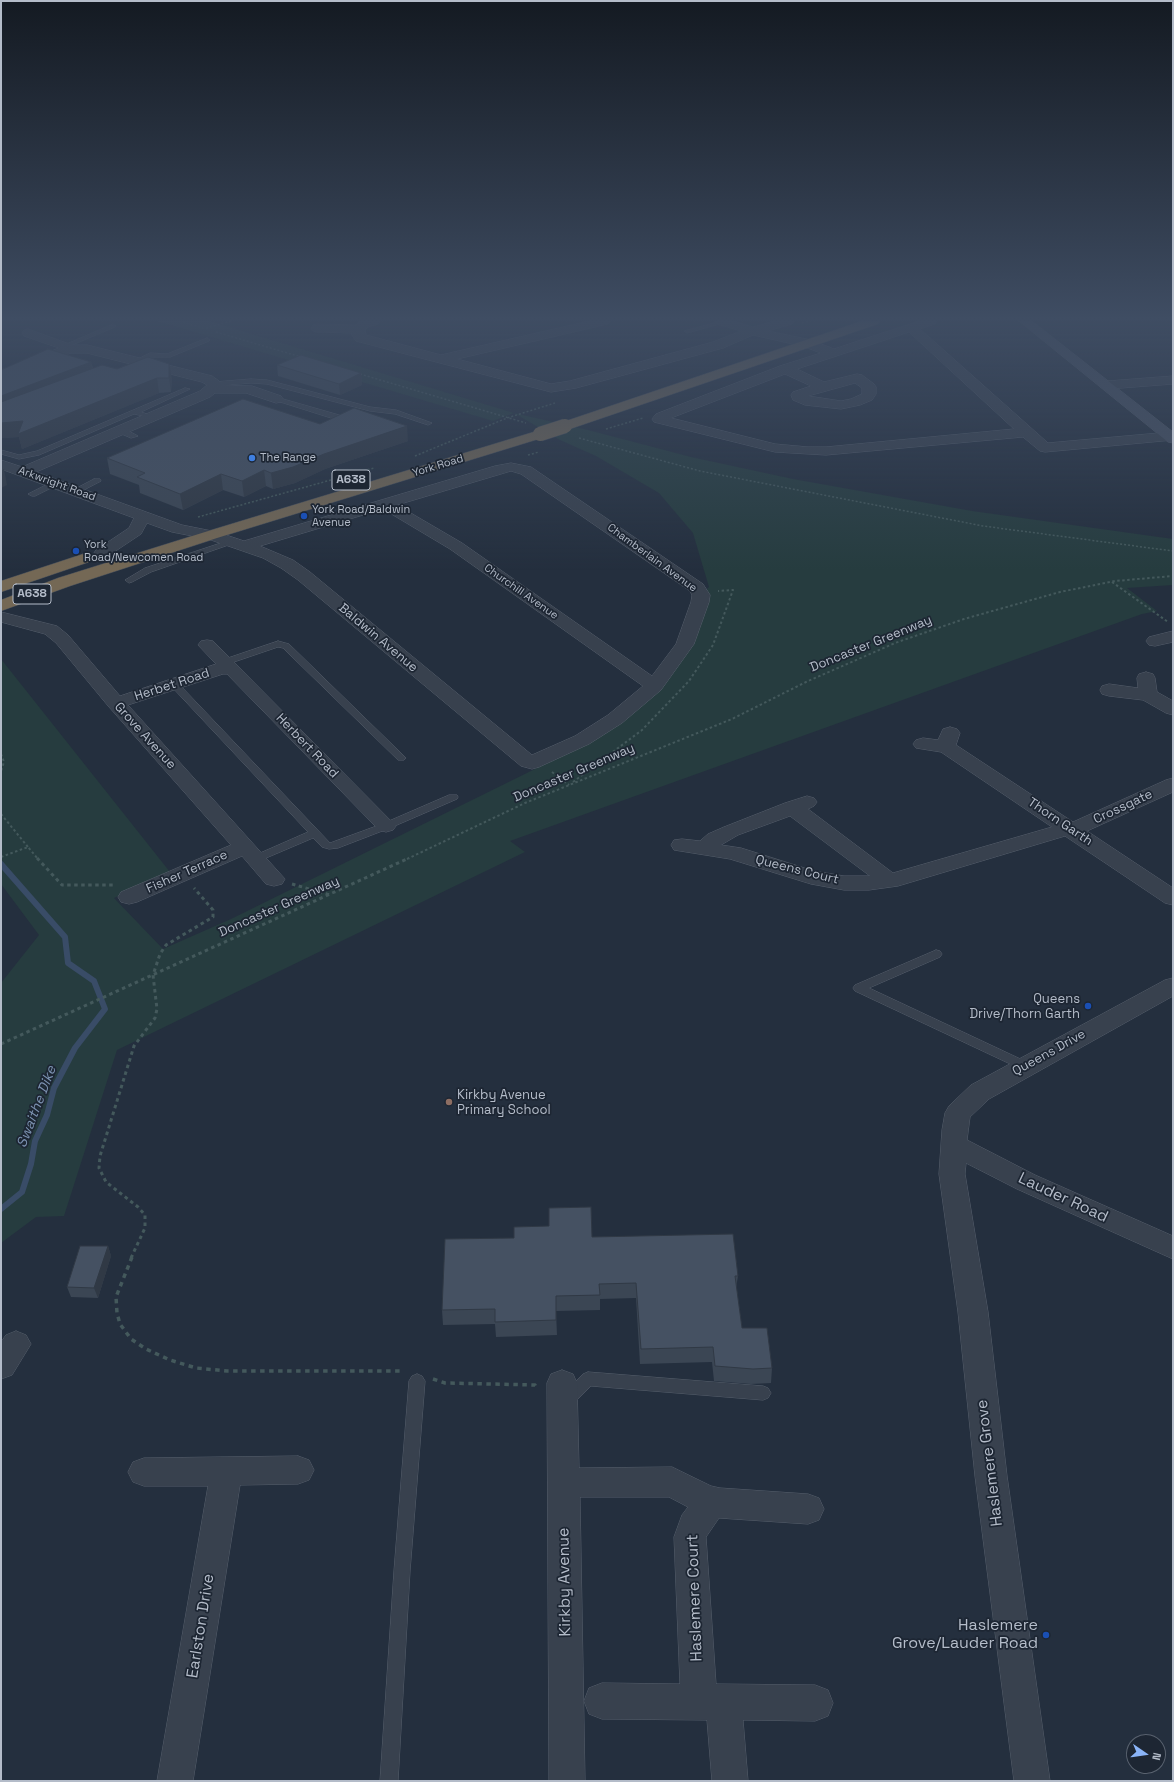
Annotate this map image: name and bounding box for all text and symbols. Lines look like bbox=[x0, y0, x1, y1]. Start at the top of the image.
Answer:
place label: The Range bbox=[260, 451, 316, 465]
street label: York Road bbox=[411, 452, 465, 480]
marker: The Range bbox=[247, 453, 257, 463]
street label: Arkwright Road bbox=[17, 464, 97, 504]
road number: A638 bbox=[332, 470, 370, 490]
place label: York Road/Baldwin Avenue bbox=[312, 503, 410, 529]
marker: York Road/Baldwin Avenue bbox=[299, 511, 309, 521]
street label: Chamberlain Avenue bbox=[605, 521, 699, 595]
place label: York Road/Newcomen Road bbox=[84, 538, 203, 564]
marker: York Road/Newcomen Road bbox=[71, 546, 81, 556]
street label: Churchill Avenue bbox=[481, 562, 561, 622]
road number: A638 bbox=[13, 584, 51, 604]
street label: Baldwin Avenue bbox=[335, 600, 421, 676]
street label: Doncaster Greenway bbox=[808, 612, 934, 676]
street label: Herbet Road bbox=[132, 666, 212, 704]
street label: Grove Avenue bbox=[111, 699, 179, 773]
street label: Herbert Road bbox=[272, 711, 342, 781]
street label: Doncaster Greenway bbox=[511, 740, 637, 806]
street label: Crossgate bbox=[1091, 786, 1155, 828]
street label: Thorn Garth bbox=[1025, 795, 1095, 849]
street label: Fisher Terrace bbox=[144, 847, 230, 897]
street label: Queens Court bbox=[754, 852, 840, 888]
street label: Doncaster Greenway bbox=[216, 873, 342, 941]
place label: Queens Drive/Thorn Garth bbox=[969, 991, 1080, 1022]
marker: Queens Drive/Thorn Garth bbox=[1083, 1001, 1093, 1011]
street label: Queens Drive bbox=[1010, 1026, 1088, 1080]
water label: Swaithe Dike bbox=[14, 1064, 60, 1150]
place label: Kirkby Avenue Primary School bbox=[457, 1087, 551, 1118]
marker: Kirkby Avenue Primary School bbox=[444, 1097, 454, 1107]
street label: Lauder Road bbox=[1015, 1169, 1111, 1227]
street label: Haslemere Grove bbox=[973, 1398, 1007, 1528]
street label: Kirkby Avenue bbox=[554, 1527, 576, 1637]
street label: Haslemere Court bbox=[683, 1534, 707, 1662]
street label: Earlston Drive bbox=[183, 1572, 219, 1680]
place label: Haslemere Grove/Lauder Road bbox=[892, 1616, 1038, 1654]
marker: Haslemere Grove/Lauder Road bbox=[1041, 1630, 1051, 1640]
north arrow bbox=[1126, 1734, 1166, 1774]
text: N bbox=[1149, 1751, 1164, 1762]

